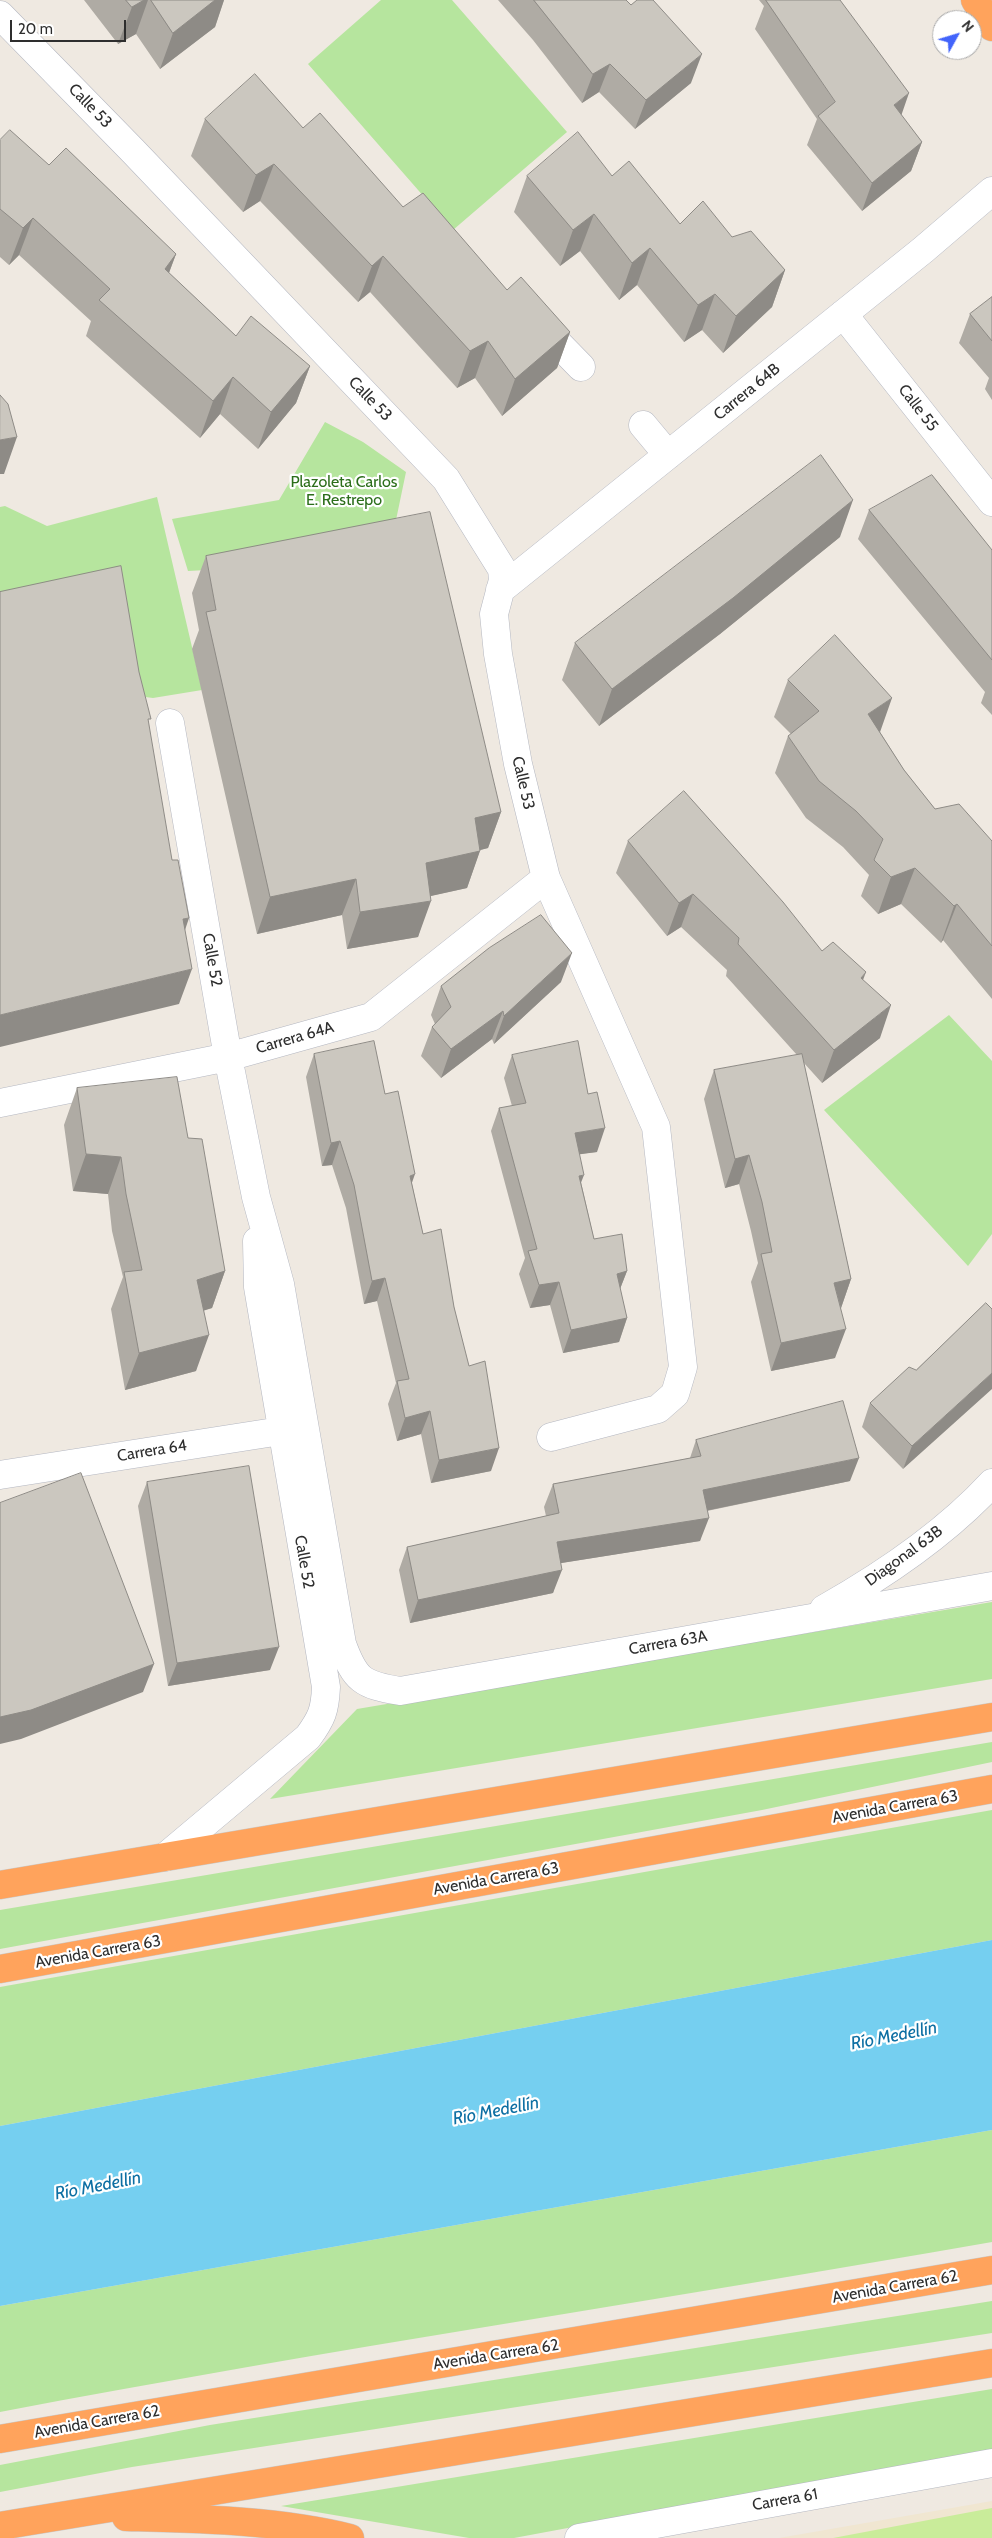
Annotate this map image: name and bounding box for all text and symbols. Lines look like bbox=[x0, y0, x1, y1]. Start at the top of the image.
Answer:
scale bar bbox=[12, 10, 129, 42]
north arrow bbox=[932, 10, 982, 60]
text: N bbox=[958, 17, 978, 36]
text: 20 m bbox=[18, 20, 53, 38]
street label: Calle 53 bbox=[64, 80, 116, 132]
street label: Carrera 64B bbox=[710, 359, 784, 425]
street label: Calle 53 bbox=[344, 373, 396, 425]
street label: Calle 55 bbox=[894, 381, 942, 435]
park label: Plazoleta Carlos E. Restrepo bbox=[291, 472, 397, 510]
street label: Calle 53 bbox=[508, 754, 538, 812]
street label: Calle 52 bbox=[198, 932, 226, 988]
street label: Carrera 64A bbox=[254, 1018, 336, 1058]
street label: Carrera 64 bbox=[116, 1436, 188, 1466]
street label: Diagonal 63B bbox=[862, 1522, 946, 1590]
street label: Calle 52 bbox=[290, 1534, 318, 1590]
street label: Carrera 63A bbox=[627, 1627, 709, 1659]
street label: Avenida Carrera 63 bbox=[831, 1786, 959, 1828]
street label: Avenida Carrera 63 bbox=[432, 1858, 560, 1900]
street label: Avenida Carrera 63 bbox=[34, 1931, 162, 1973]
water label: Río Medellín bbox=[849, 2017, 939, 2055]
water label: Río Medellín bbox=[451, 2092, 541, 2130]
water label: Río Medellín bbox=[53, 2167, 143, 2205]
street label: Avenida Carrera 62 bbox=[831, 2267, 959, 2307]
street label: Avenida Carrera 62 bbox=[432, 2336, 560, 2374]
street label: Avenida Carrera 62 bbox=[33, 2402, 161, 2442]
street label: Carrera 61 bbox=[751, 2485, 819, 2515]

